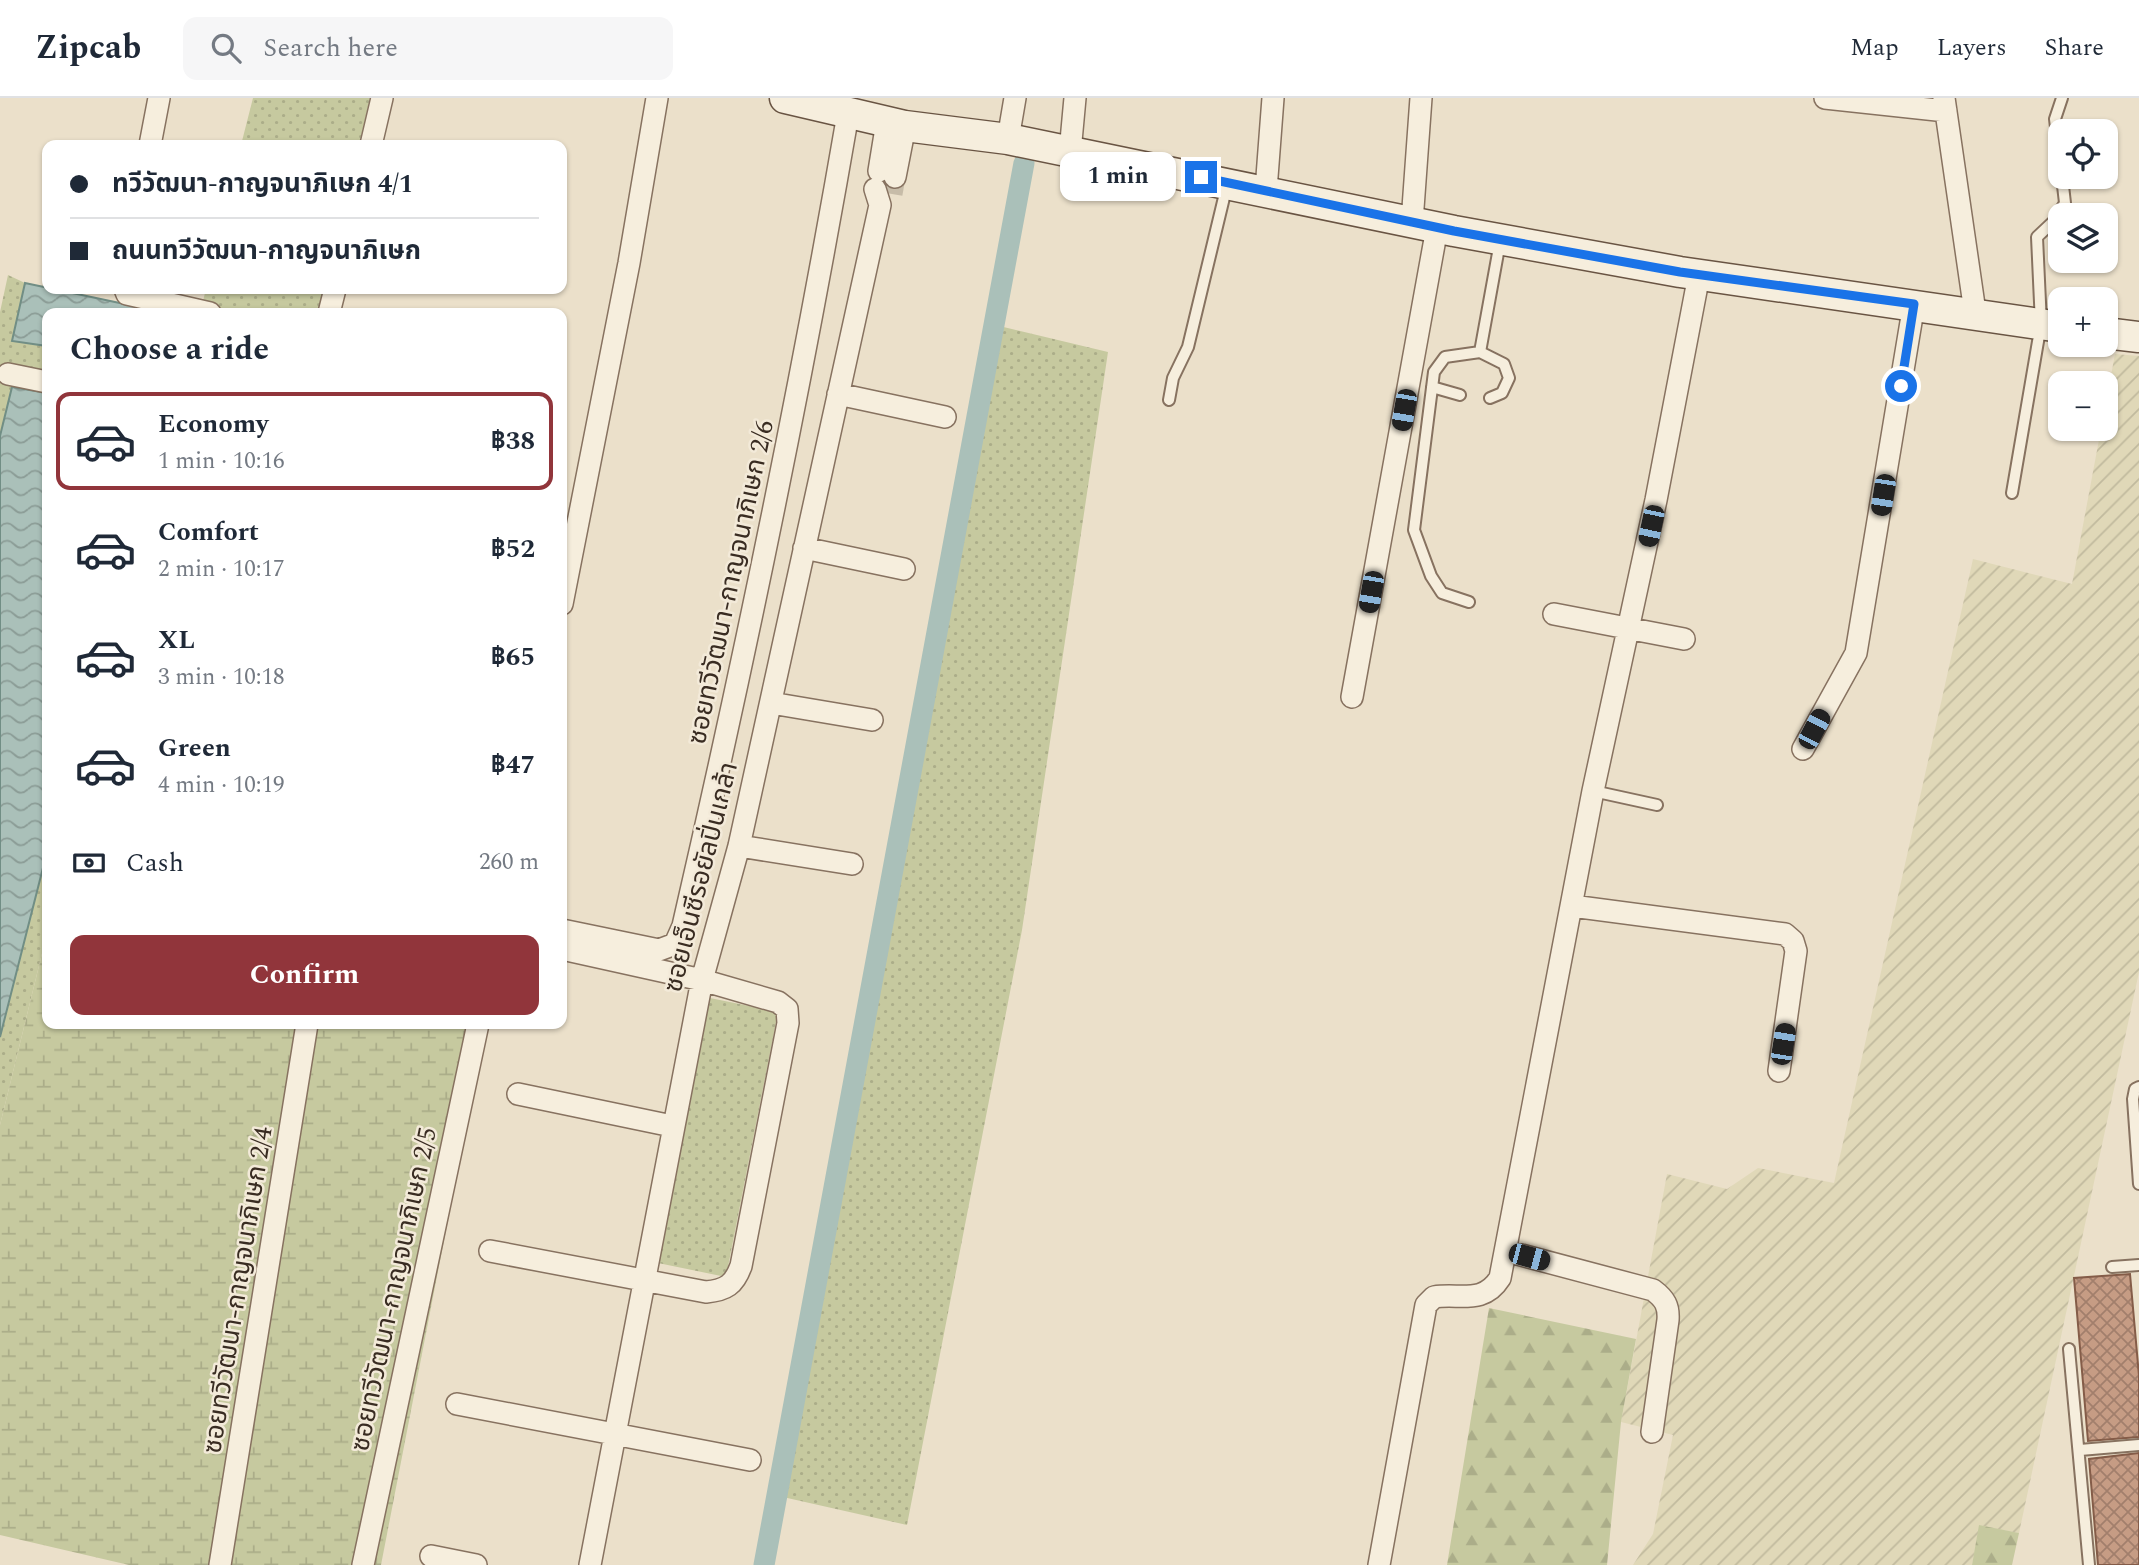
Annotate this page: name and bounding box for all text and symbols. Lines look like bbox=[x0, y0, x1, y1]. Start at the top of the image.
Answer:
search box bbox=[183, 17, 673, 80]
text: Zipcab bbox=[35, 23, 141, 73]
text: Search here bbox=[263, 28, 398, 68]
icon: search bbox=[207, 29, 245, 67]
text: Map bbox=[1850, 30, 1899, 66]
text: Layers bbox=[1937, 30, 2007, 66]
text: Share bbox=[2045, 30, 2104, 66]
map controls bbox=[2048, 119, 2118, 441]
button: locate bbox=[2048, 119, 2118, 189]
callout: 1 min bbox=[1061, 153, 1176, 202]
text: 1 min bbox=[1087, 159, 1149, 194]
route end bbox=[1185, 161, 1217, 193]
text: ทวีวัฒนา-กาญจนาภิเษก 4/1 bbox=[112, 164, 413, 204]
button: layers bbox=[2048, 203, 2118, 273]
text: ถนนทวีวัฒนา-กาญจนาภิเษก bbox=[112, 231, 421, 271]
button: + bbox=[2048, 287, 2118, 357]
text: Choose a ride bbox=[70, 325, 269, 374]
route start bbox=[1885, 370, 1917, 402]
button: − bbox=[2048, 371, 2118, 441]
car bbox=[1391, 387, 1418, 433]
text: Economy bbox=[158, 404, 268, 444]
icon: car bbox=[74, 410, 137, 473]
street label: ซอยทวีวัฒนา-กาญจนาภิเษก 2/6 bbox=[677, 416, 785, 748]
text: ฿38 bbox=[491, 421, 535, 461]
text: 1 min · 10:16 bbox=[158, 444, 285, 479]
car bbox=[1870, 473, 1897, 517]
car bbox=[1637, 503, 1666, 549]
text: Comfort bbox=[158, 512, 259, 552]
icon: car bbox=[74, 518, 137, 581]
text: ฿52 bbox=[491, 529, 535, 569]
text: 2 min · 10:17 bbox=[158, 552, 285, 587]
car bbox=[1358, 569, 1385, 615]
text: XL bbox=[158, 620, 195, 660]
icon: car bbox=[74, 626, 137, 689]
text: ฿65 bbox=[491, 637, 535, 677]
text: 3 min · 10:18 bbox=[158, 660, 285, 695]
car bbox=[1795, 706, 1834, 752]
text: Green bbox=[158, 728, 231, 768]
icon: car bbox=[74, 734, 137, 797]
text: ฿47 bbox=[491, 745, 535, 785]
street label: ซอยเอ็นซีรอยัลปิ่นเกล้า bbox=[653, 758, 749, 996]
text: 4 min · 10:19 bbox=[158, 768, 285, 803]
text: Cash bbox=[126, 843, 184, 883]
icon: cash bbox=[70, 844, 108, 882]
text: 260 m bbox=[479, 845, 539, 880]
button: Confirm bbox=[70, 935, 539, 1015]
car bbox=[1770, 1022, 1797, 1066]
street label: ซอยทวีวัฒนา-กาญจนาภิเษก 2/5 bbox=[340, 1123, 448, 1455]
street label: ซอยทวีวัฒนา-กาญจนาภิเษก 2/4 bbox=[192, 1124, 284, 1456]
car bbox=[1506, 1241, 1553, 1273]

